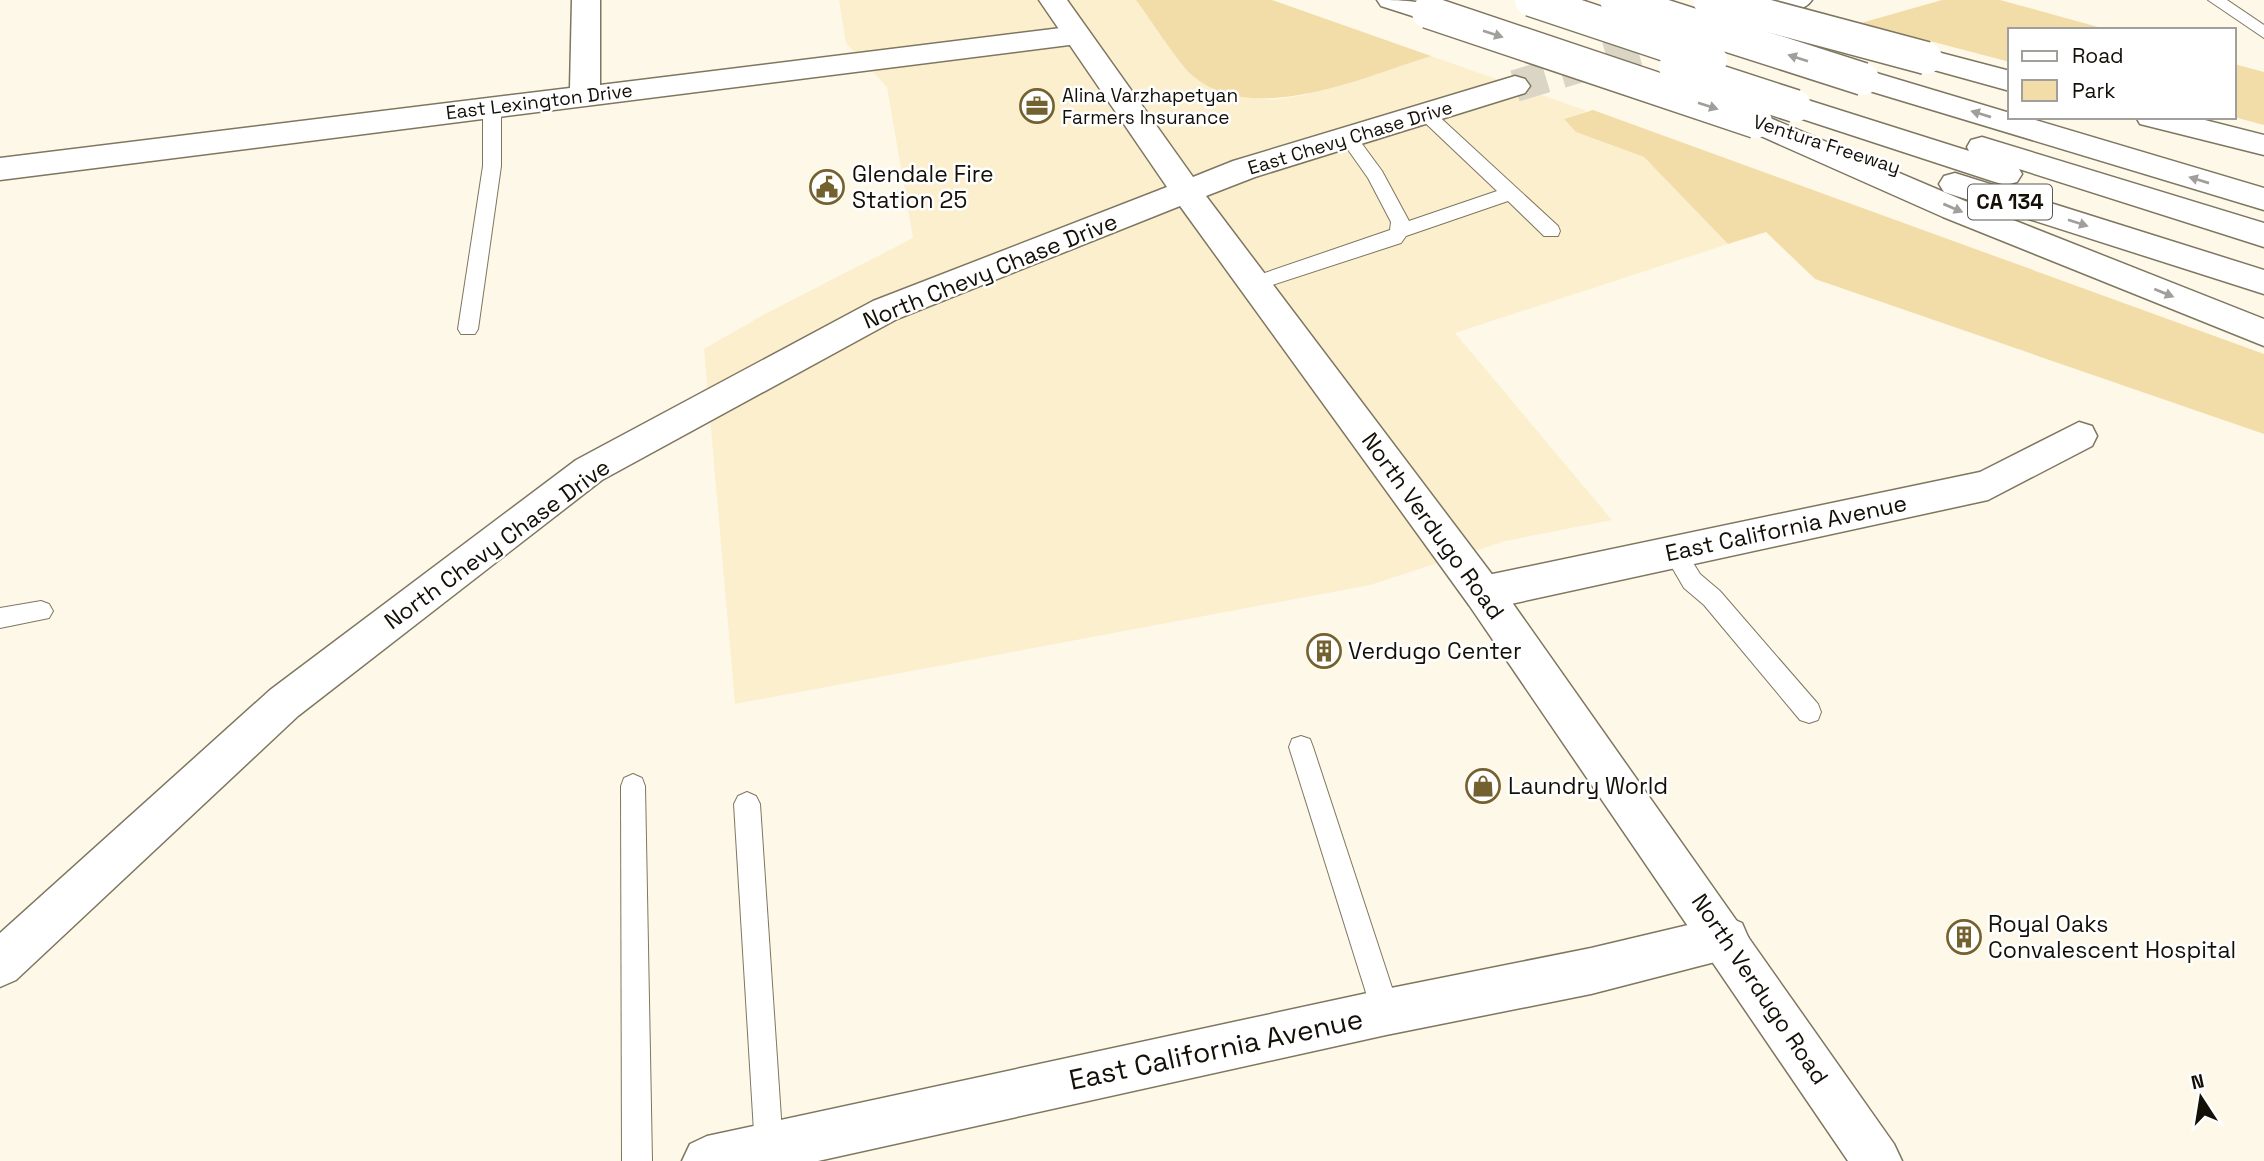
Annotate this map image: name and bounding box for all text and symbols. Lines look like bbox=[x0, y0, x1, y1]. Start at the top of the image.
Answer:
legend bbox=[2008, 28, 2236, 119]
one-way arrow bbox=[1482, 29, 1503, 40]
text: Road bbox=[2072, 42, 2124, 69]
one-way arrow bbox=[1788, 52, 1809, 63]
text: Park bbox=[2072, 77, 2116, 104]
street label: East Lexington Drive bbox=[444, 78, 634, 125]
place label: Alina Varzhapetyan Farmers Insurance bbox=[1062, 83, 1238, 130]
office icon: Alina Varzhapetyan Farmers Insurance bbox=[1018, 87, 1056, 125]
street label: East Chevy Chase Drive bbox=[1245, 94, 1456, 181]
one-way arrow bbox=[1698, 101, 1719, 112]
street label: Ventura Freeway bbox=[1750, 109, 1904, 180]
one-way arrow bbox=[1970, 109, 1991, 119]
place label: Glendale Fire Station 25 bbox=[852, 159, 994, 215]
public building icon: Glendale Fire Station 25 bbox=[808, 168, 846, 206]
one-way arrow bbox=[2188, 174, 2209, 184]
road number: CA 134 bbox=[1968, 184, 2052, 220]
one-way arrow bbox=[1943, 203, 1964, 214]
street label: North Chevy Chase Drive bbox=[858, 206, 1122, 336]
one-way arrow bbox=[2068, 219, 2089, 229]
one-way arrow bbox=[2154, 288, 2175, 299]
street label: North Verdugo Road bbox=[1355, 427, 1511, 625]
street label: North Chevy Chase Drive bbox=[378, 452, 616, 636]
street label: East California Avenue bbox=[1663, 488, 1909, 568]
building icon: Verdugo Center bbox=[1305, 632, 1343, 670]
place label: Verdugo Center bbox=[1348, 636, 1522, 666]
shop icon: Laundry World bbox=[1464, 767, 1502, 805]
place label: Laundry World bbox=[1508, 771, 1668, 801]
street label: North Verdugo Road bbox=[1685, 888, 1835, 1090]
place label: Royal Oaks Convalescent Hospital bbox=[1988, 909, 2236, 965]
building icon: Royal Oaks Convalescent Hospital bbox=[1945, 918, 1983, 956]
street label: East California Avenue bbox=[1066, 1000, 1366, 1098]
north arrow bbox=[2166, 1063, 2236, 1133]
text: N bbox=[2189, 1068, 2206, 1095]

